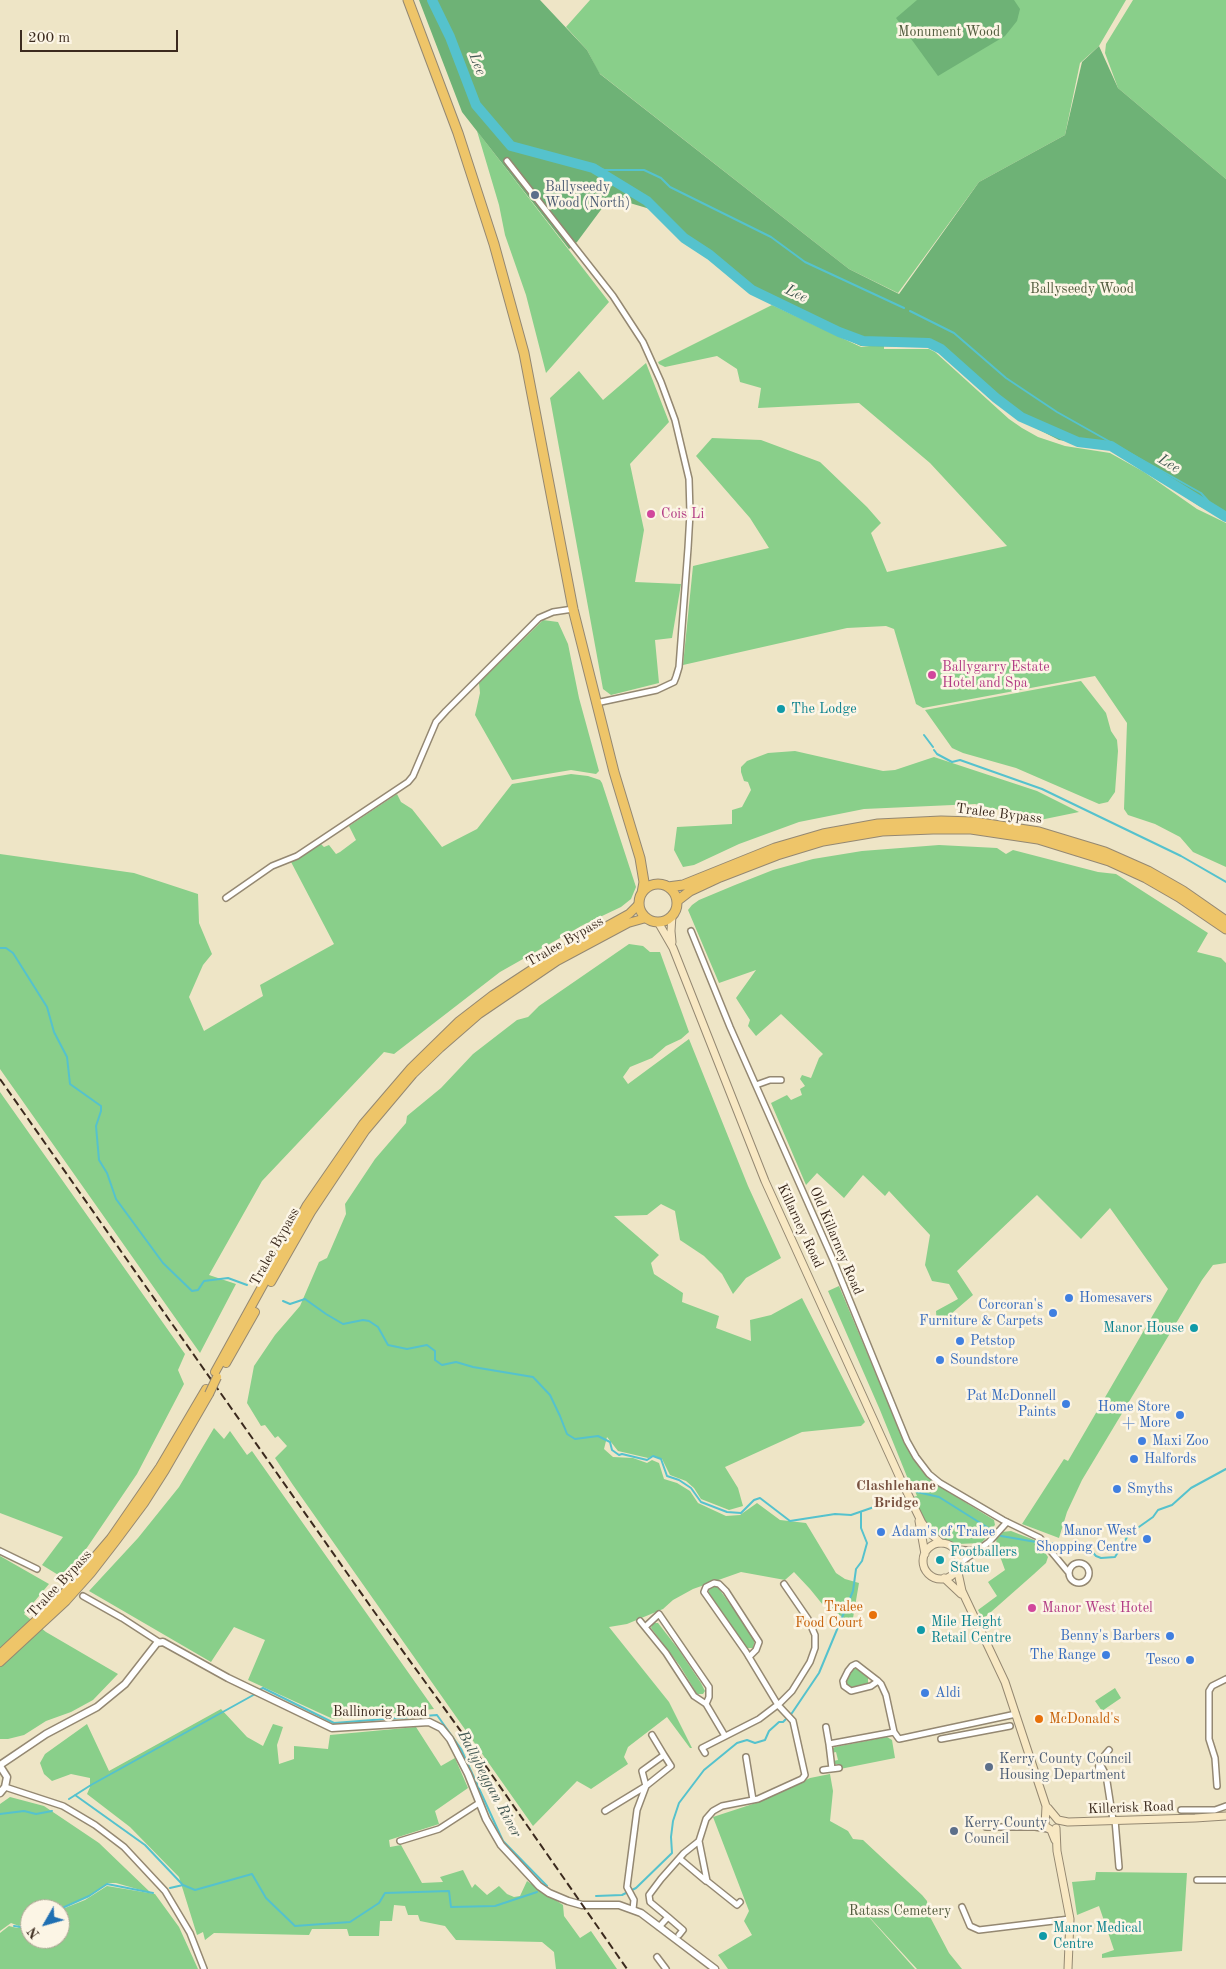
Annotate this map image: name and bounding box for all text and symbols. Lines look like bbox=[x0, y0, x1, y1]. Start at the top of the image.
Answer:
scale bar bbox=[22, 20, 180, 52]
park label: Monument Wood bbox=[898, 24, 1000, 40]
text: 200 m bbox=[28, 31, 70, 46]
water label: Lee bbox=[465, 50, 489, 78]
place label: Ballyseedy Wood (North) bbox=[545, 179, 630, 212]
marker: Ballyseedy Wood (North) bbox=[529, 189, 541, 201]
water label: Lee bbox=[782, 281, 810, 307]
park label: Ballyseedy Wood bbox=[1030, 281, 1134, 297]
water label: Lee bbox=[1155, 450, 1183, 478]
place label: Cois Li bbox=[661, 506, 704, 522]
marker: Cois Li bbox=[645, 508, 657, 520]
place label: Ballygarry Estate Hotel and Spa bbox=[942, 659, 1050, 692]
marker: Ballygarry Estate Hotel and Spa bbox=[926, 669, 938, 681]
place label: The Lodge bbox=[791, 701, 857, 717]
marker: The Lodge bbox=[775, 703, 787, 715]
street label: Tralee Bypass bbox=[955, 800, 1043, 828]
street label: Tralee Bypass bbox=[523, 913, 607, 971]
street label: Killarney Road bbox=[773, 1181, 827, 1271]
street label: Old Killarney Road bbox=[806, 1184, 866, 1298]
street label: Tralee Bypass bbox=[247, 1205, 303, 1289]
place label: Homesavers bbox=[1079, 1290, 1152, 1306]
marker: Homesavers bbox=[1063, 1292, 1075, 1304]
place label: Corcoran's Furniture & Carpets bbox=[919, 1297, 1043, 1330]
marker: Corcoran's Furniture & Carpets bbox=[1047, 1307, 1059, 1319]
place label: Manor House bbox=[1103, 1320, 1184, 1336]
marker: Manor House bbox=[1188, 1322, 1200, 1334]
place label: Petstop bbox=[970, 1333, 1015, 1349]
marker: Petstop bbox=[954, 1335, 966, 1347]
place label: Soundstore bbox=[950, 1352, 1018, 1368]
marker: Soundstore bbox=[934, 1354, 946, 1366]
place label: Pat McDonnell Paints bbox=[967, 1388, 1056, 1420]
marker: Pat McDonnell Paints bbox=[1060, 1398, 1072, 1410]
place label: Home Store + More bbox=[1098, 1399, 1170, 1431]
marker: Home Store + More bbox=[1174, 1409, 1186, 1421]
place label: Maxi Zoo bbox=[1152, 1433, 1209, 1449]
marker: Maxi Zoo bbox=[1136, 1435, 1148, 1447]
place label: Halfords bbox=[1144, 1451, 1196, 1467]
marker: Halfords bbox=[1128, 1453, 1140, 1465]
district label: Clashlehane Bridge bbox=[856, 1477, 936, 1512]
place label: Smyths bbox=[1127, 1481, 1173, 1497]
marker: Smyths bbox=[1111, 1483, 1123, 1495]
place label: Manor West Shopping Centre bbox=[1036, 1523, 1137, 1555]
place label: Adam's of Tralee bbox=[891, 1524, 995, 1540]
marker: Adam's of Tralee bbox=[875, 1526, 887, 1538]
marker: Manor West Shopping Centre bbox=[1141, 1533, 1153, 1545]
place label: Footballers Statue bbox=[950, 1544, 1017, 1576]
street label: Tralee Bypass bbox=[24, 1547, 96, 1621]
marker: Footballers Statue bbox=[934, 1554, 946, 1566]
place label: Tralee Food Court bbox=[795, 1599, 863, 1631]
place label: Manor West Hotel bbox=[1042, 1600, 1153, 1616]
marker: Manor West Hotel bbox=[1026, 1602, 1038, 1614]
marker: Tralee Food Court bbox=[867, 1609, 879, 1621]
place label: Mile Height Retail Centre bbox=[931, 1614, 1011, 1646]
marker: Mile Height Retail Centre bbox=[915, 1624, 927, 1636]
place label: Benny's Barbers bbox=[1060, 1628, 1160, 1644]
marker: Benny's Barbers bbox=[1164, 1630, 1176, 1642]
place label: The Range bbox=[1030, 1647, 1096, 1663]
marker: The Range bbox=[1100, 1649, 1112, 1661]
place label: Tesco bbox=[1145, 1652, 1180, 1668]
marker: Tesco bbox=[1184, 1654, 1196, 1666]
place label: Aldi bbox=[935, 1685, 961, 1701]
marker: Aldi bbox=[919, 1687, 931, 1699]
street label: Ballinorig Road bbox=[333, 1704, 427, 1720]
place label: McDonald's bbox=[1049, 1711, 1120, 1727]
marker: McDonald's bbox=[1033, 1713, 1045, 1725]
water label: Ballybeggan River bbox=[453, 1727, 525, 1841]
place label: Kerry County Council Housing Department bbox=[999, 1751, 1131, 1784]
marker: Kerry County Council Housing Department bbox=[983, 1761, 995, 1773]
street label: Killerisk Road bbox=[1088, 1798, 1174, 1818]
place label: Kerry County Council bbox=[964, 1815, 1048, 1848]
marker: Kerry County Council bbox=[948, 1825, 960, 1837]
north arrow bbox=[20, 1899, 70, 1949]
park label: Ratass Cemetery bbox=[849, 1903, 951, 1919]
place label: Manor Medical Centre bbox=[1053, 1920, 1142, 1952]
text: N bbox=[25, 1924, 43, 1941]
marker: Manor Medical Centre bbox=[1037, 1930, 1049, 1942]

